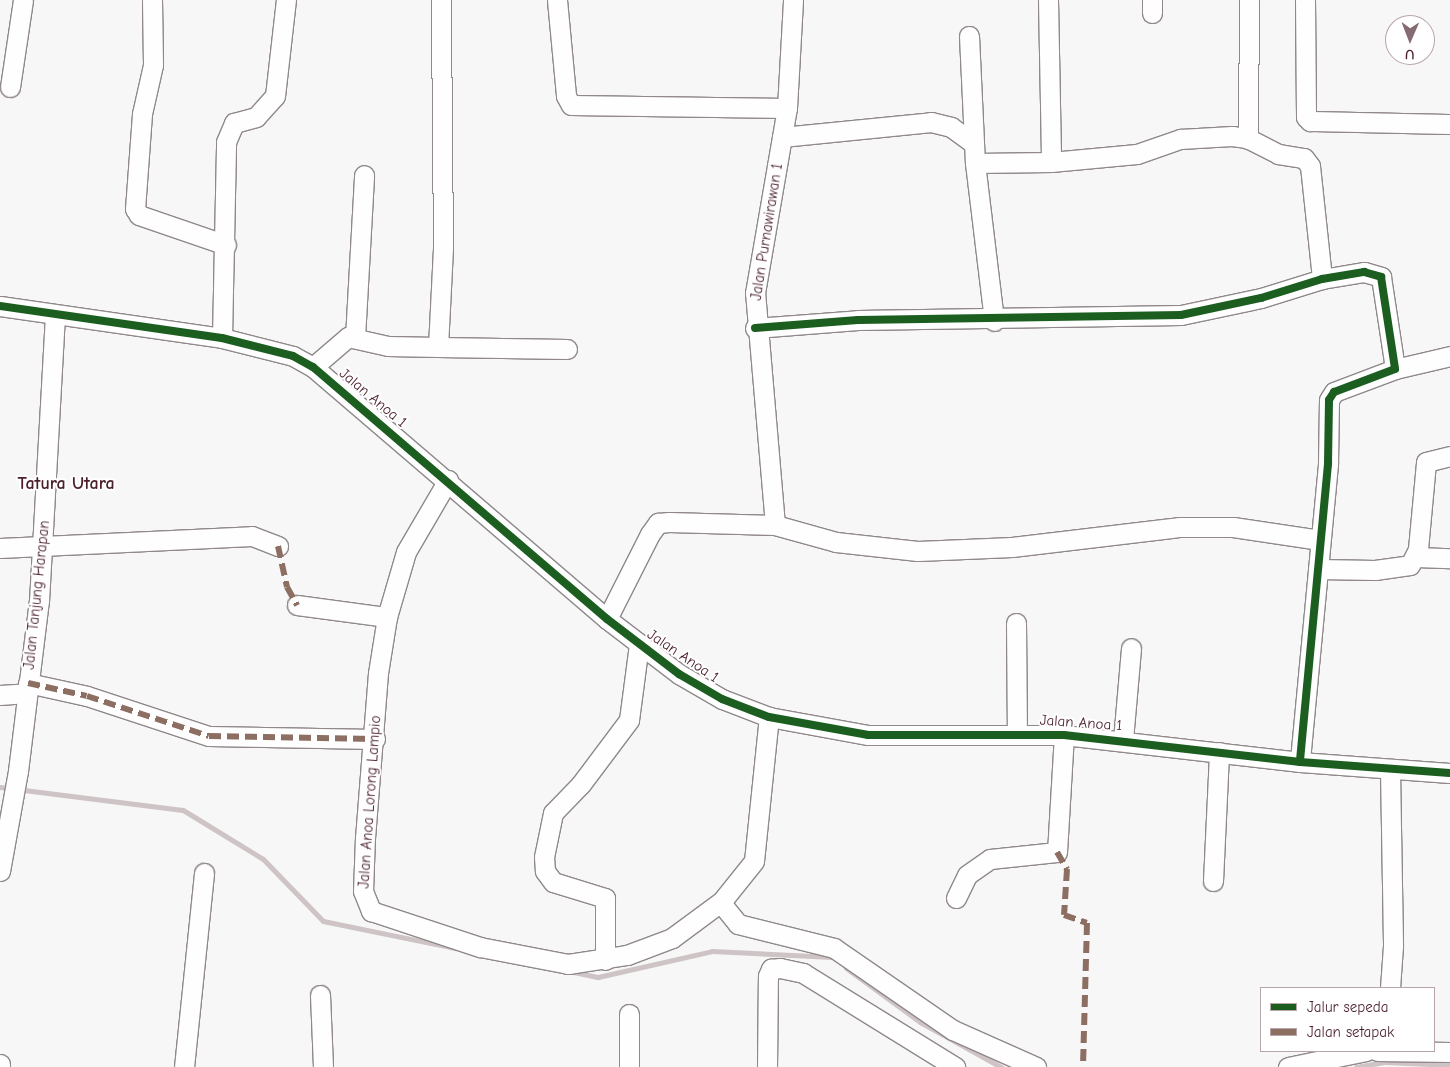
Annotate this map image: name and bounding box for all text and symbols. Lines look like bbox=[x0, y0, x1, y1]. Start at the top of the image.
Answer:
north arrow bbox=[1385, 15, 1435, 65]
text: U bbox=[1405, 46, 1415, 63]
street label: Jalan Purnawirawan 1 bbox=[747, 162, 787, 302]
street label: Jalan Anoa 1 bbox=[336, 365, 410, 431]
district label: Tatura Utara bbox=[17, 473, 115, 495]
street label: Jalan Tanjung Harapan bbox=[20, 520, 54, 670]
street label: Jalan Anoa 1 bbox=[644, 625, 722, 687]
street label: Jalan Anoa 1 bbox=[1039, 711, 1123, 735]
street label: Jalan Anoa Lorong Lampio bbox=[355, 715, 385, 889]
legend bbox=[1260, 987, 1435, 1052]
text: Jalur sepeda bbox=[1307, 998, 1388, 1016]
text: Jalan setapak bbox=[1307, 1023, 1394, 1041]

